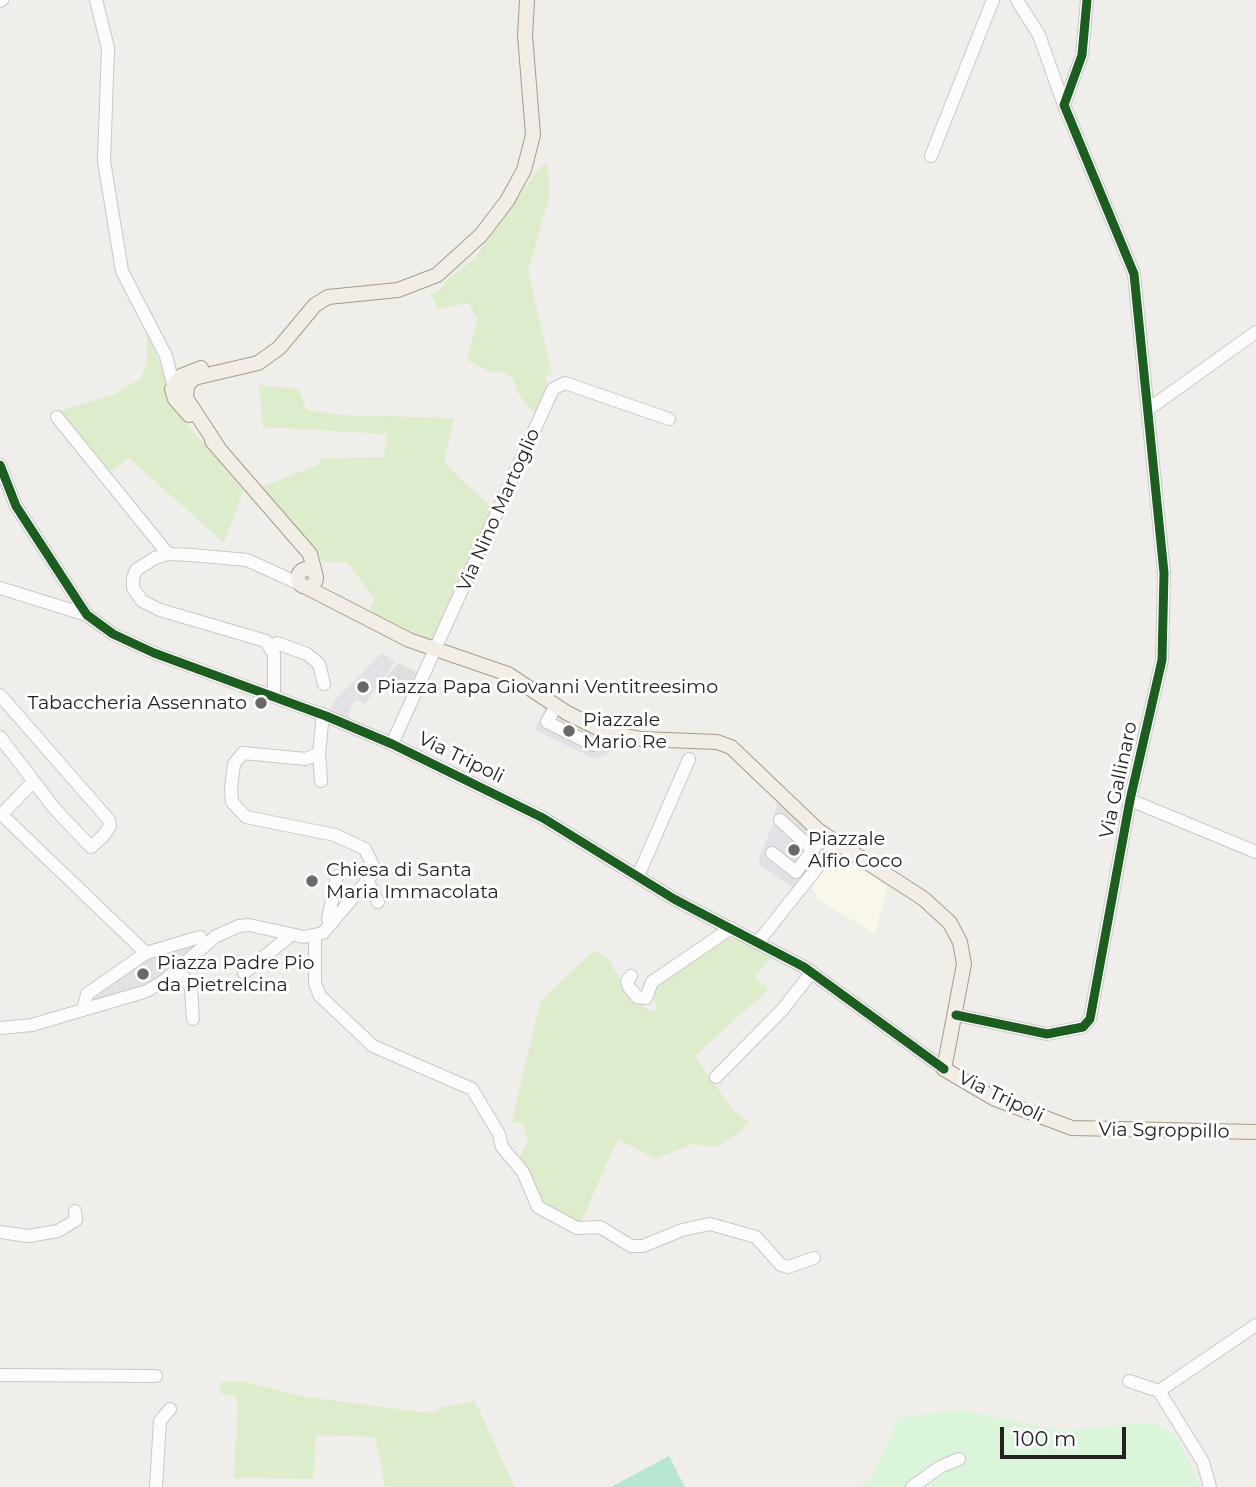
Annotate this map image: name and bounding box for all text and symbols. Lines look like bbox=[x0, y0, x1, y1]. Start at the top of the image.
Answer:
street label: Via Nino Martoglio bbox=[453, 425, 545, 595]
place label: Piazza Papa Giovanni Ventitreesimo bbox=[377, 676, 718, 698]
marker: Piazza Papa Giovanni Ventitreesimo bbox=[355, 679, 371, 695]
place label: Tabaccheria Assennato bbox=[28, 692, 247, 714]
marker: Tabaccheria Assennato bbox=[253, 695, 269, 711]
place label: Piazzale Mario Re bbox=[583, 709, 667, 753]
street label: Via Gallinaro bbox=[1095, 720, 1143, 840]
marker: Piazzale Mario Re bbox=[561, 723, 577, 739]
street label: Via Tripoli bbox=[414, 727, 508, 789]
place label: Piazzale Alfio Coco bbox=[808, 828, 902, 872]
marker: Piazzale Alfio Coco bbox=[786, 842, 802, 858]
place label: Chiesa di Santa Maria Immacolata bbox=[326, 859, 499, 903]
marker: Chiesa di Santa Maria Immacolata bbox=[304, 873, 320, 889]
place label: Piazza Padre Pio da Pietrelcina bbox=[157, 952, 315, 996]
marker: Piazza Padre Pio da Pietrelcina bbox=[135, 966, 151, 982]
street label: Via Tripoli bbox=[954, 1066, 1048, 1128]
street label: Via Sgroppillo bbox=[1098, 1118, 1230, 1144]
scale bar bbox=[1004, 1414, 1130, 1458]
text: 100 m bbox=[1013, 1426, 1076, 1451]

